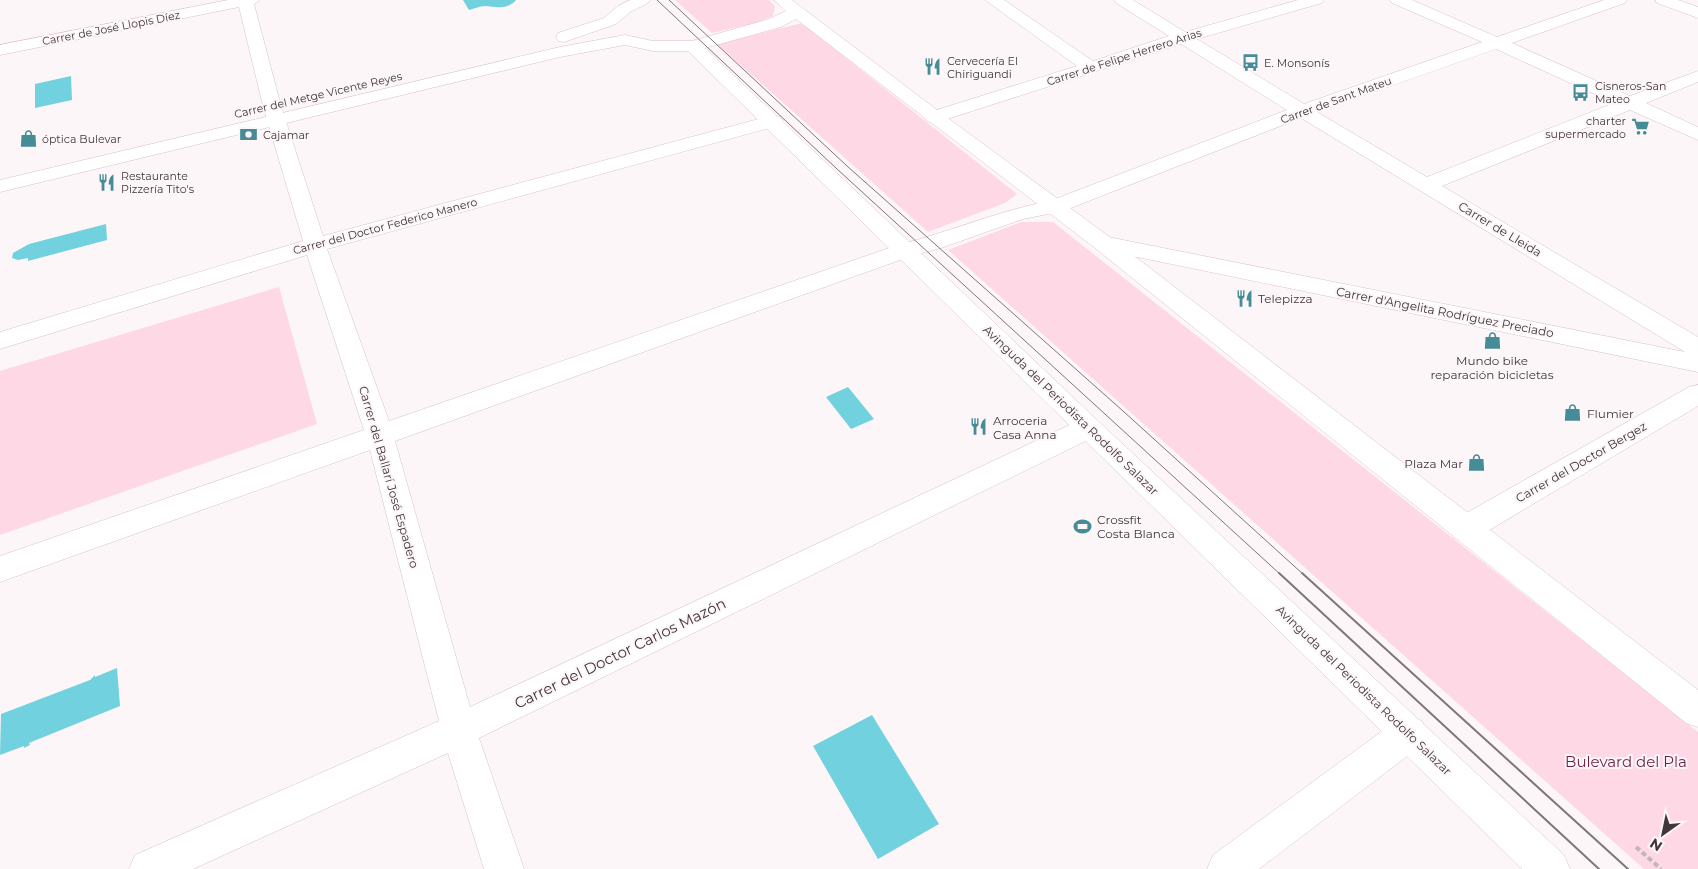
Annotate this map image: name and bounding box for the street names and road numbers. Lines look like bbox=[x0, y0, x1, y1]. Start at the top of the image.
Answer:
street label: Carrer de José Llopis Díez bbox=[41, 8, 182, 48]
street label: Carrer de Felipe Herrero Arias bbox=[1045, 25, 1204, 89]
street label: Carrer del Metge Vicente Reyes bbox=[233, 69, 404, 121]
street label: Carrer de Sant Mateu bbox=[1279, 73, 1393, 127]
street label: Carrer del Doctor Federico Manero bbox=[291, 195, 479, 257]
street label: Carrer de Lleida bbox=[1456, 198, 1544, 260]
street label: Carrer d'Angelita Rodríguez Preciado bbox=[1335, 284, 1555, 340]
street label: Avinguda del Periodista Rodolfo Salazar bbox=[980, 322, 1162, 498]
street label: Carrer del Ballarí José Espadero bbox=[356, 384, 422, 570]
street label: Carrer del Doctor Bergez bbox=[1513, 418, 1649, 506]
street label: Carrer del Doctor Carlos Mazón bbox=[511, 593, 729, 713]
street label: Avinguda del Periodista Rodolfo Salazar bbox=[1273, 602, 1455, 778]

